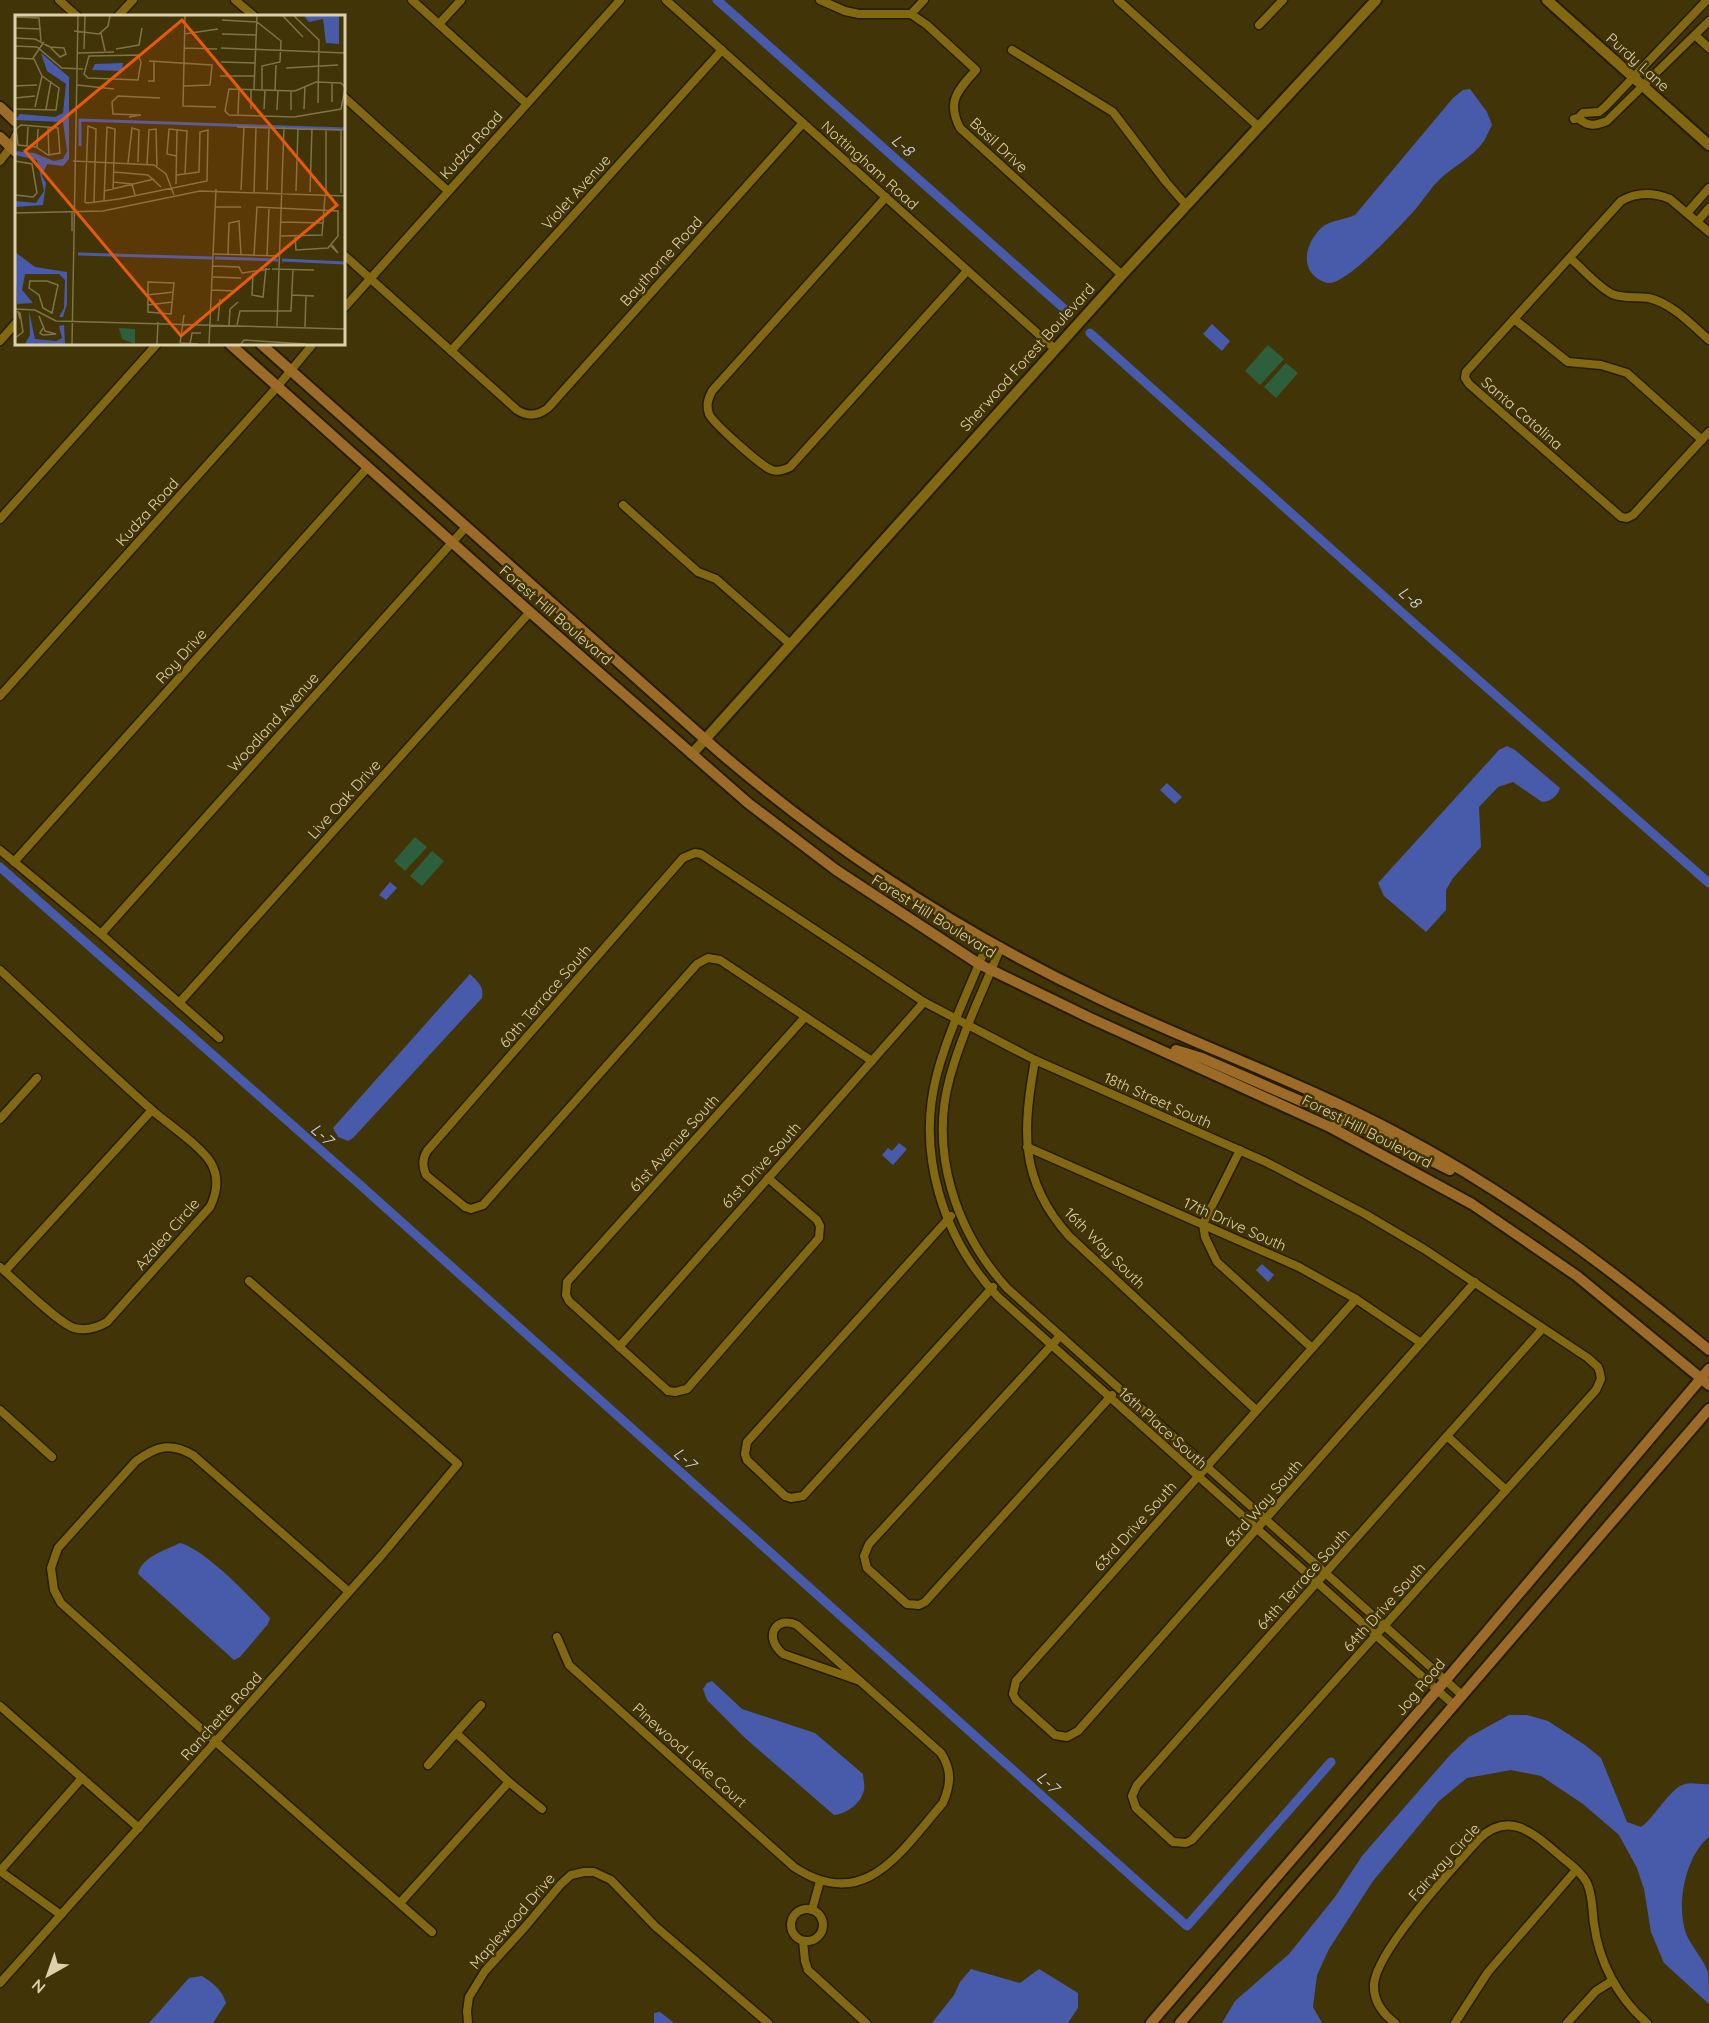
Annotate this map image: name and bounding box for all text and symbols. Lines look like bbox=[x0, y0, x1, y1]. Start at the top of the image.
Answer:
inset map bbox=[15, 15, 345, 345]
street label: Purdy Lane bbox=[1602, 29, 1674, 95]
street label: Kudza Road bbox=[435, 107, 507, 183]
street label: Basil Drive bbox=[966, 113, 1032, 177]
street label: Nottingham Road bbox=[818, 116, 922, 214]
water label: L-8 bbox=[888, 130, 919, 161]
street label: Violet Avenue bbox=[537, 151, 615, 233]
street label: Baythorne Road bbox=[616, 212, 706, 310]
street label: Sherwood Forest Boulevard bbox=[956, 279, 1098, 435]
street label: Santa Catalina bbox=[1477, 372, 1567, 454]
street label: Kudza Road bbox=[111, 474, 183, 550]
street label: Forest Hill Boulevard bbox=[496, 561, 616, 669]
water label: L-8 bbox=[1395, 582, 1426, 613]
street label: Roy Drive bbox=[151, 624, 211, 688]
street label: Woodland Avenue bbox=[223, 668, 323, 776]
street label: Live Oak Drive bbox=[303, 755, 385, 843]
street label: Forest Hill Boulevard bbox=[868, 870, 1000, 962]
street label: 60th Terrace South bbox=[495, 940, 595, 1052]
street label: 18th Street South bbox=[1101, 1068, 1215, 1132]
street label: 61st Avenue South bbox=[625, 1090, 723, 1196]
street label: Forest Hill Boulevard bbox=[1299, 1090, 1435, 1172]
street label: 61st Drive South bbox=[717, 1118, 805, 1212]
water label: L-7 bbox=[307, 1119, 339, 1151]
street label: 17th Drive South bbox=[1181, 1193, 1289, 1255]
street label: Azalea Circle bbox=[131, 1194, 203, 1274]
street label: 16th Way South bbox=[1060, 1203, 1150, 1293]
street label: 16th Place South bbox=[1115, 1383, 1211, 1473]
water label: L-7 bbox=[670, 1443, 702, 1475]
street label: 63rd Way South bbox=[1220, 1455, 1306, 1551]
street label: 63rd Drive South bbox=[1090, 1477, 1180, 1575]
street label: 64th Terrace South bbox=[1252, 1524, 1354, 1634]
street label: 64th Drive South bbox=[1339, 1558, 1429, 1656]
street label: Jog Road bbox=[1391, 1655, 1449, 1719]
street label: Ranchette Road bbox=[176, 1668, 266, 1764]
street label: Pinewood Lake Court bbox=[629, 1699, 751, 1811]
water label: L-7 bbox=[1033, 1767, 1065, 1799]
street label: Fairway Circle bbox=[1404, 1819, 1484, 1905]
street label: Maplewood Drive bbox=[465, 1869, 559, 1973]
north arrow bbox=[18, 1945, 78, 2005]
text: N bbox=[27, 1975, 49, 1998]

